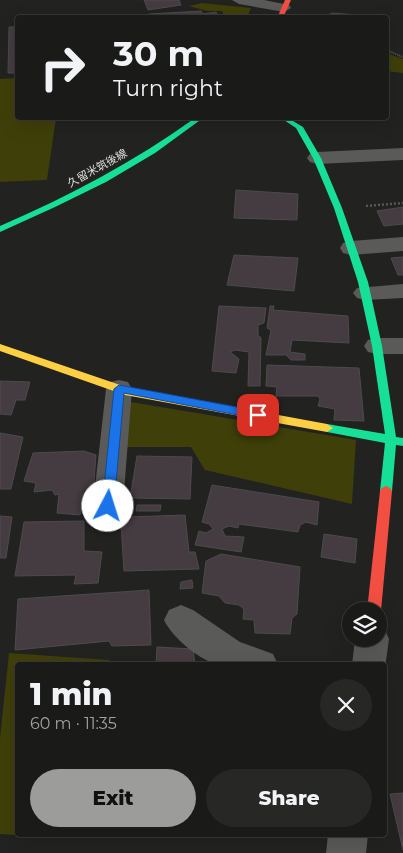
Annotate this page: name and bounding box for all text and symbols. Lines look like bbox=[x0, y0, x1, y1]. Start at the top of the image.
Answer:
text: 30 m bbox=[113, 32, 204, 75]
icon: right bbox=[30, 35, 95, 100]
text: Turn right bbox=[113, 75, 223, 102]
street label: 久留米筑後線 bbox=[65, 146, 129, 190]
pin bbox=[237, 394, 279, 436]
icon: arrive bbox=[244, 401, 272, 429]
position arrow bbox=[81, 479, 133, 531]
map controls bbox=[342, 602, 387, 647]
button: layers bbox=[342, 602, 387, 647]
text: 1 min bbox=[30, 676, 113, 713]
button: close bbox=[320, 679, 372, 731]
text: 60 m · 11:35 bbox=[30, 714, 117, 733]
button: Exit bbox=[30, 769, 196, 827]
button: Share bbox=[206, 769, 372, 827]

